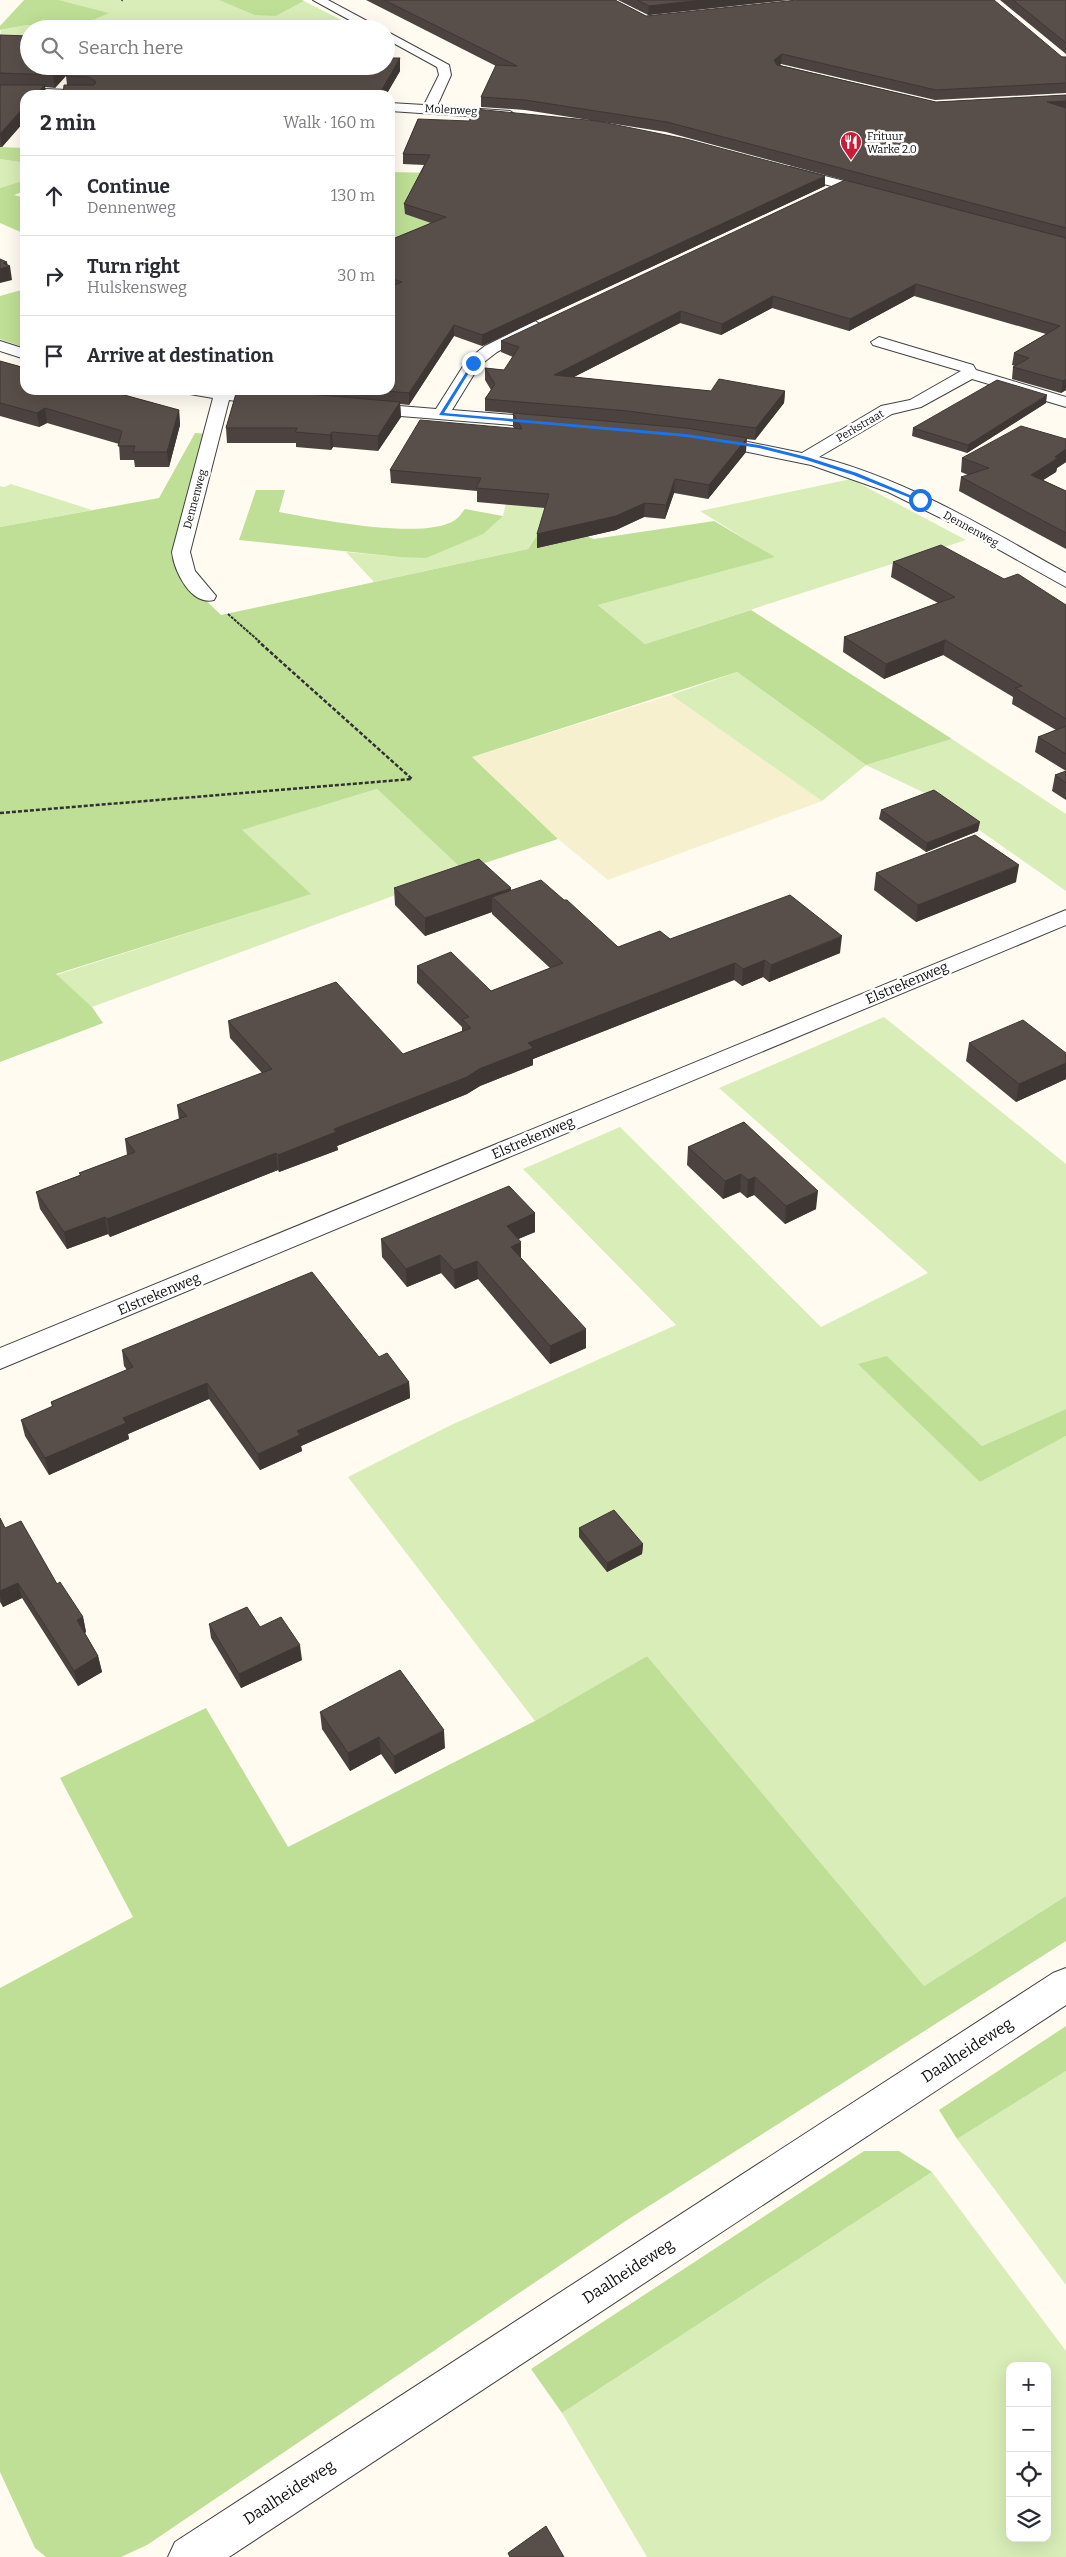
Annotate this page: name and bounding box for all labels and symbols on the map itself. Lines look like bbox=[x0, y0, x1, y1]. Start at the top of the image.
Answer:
street label: Molenweg bbox=[424, 102, 478, 118]
restaurant icon: Frituur Warke 2.0 bbox=[839, 130, 863, 161]
place label: Frituur Warke 2.0 bbox=[867, 130, 917, 156]
route end bbox=[462, 352, 485, 375]
street label: Perkstraat bbox=[834, 407, 886, 445]
street label: Dennenweg bbox=[181, 468, 209, 530]
route start bbox=[909, 489, 932, 512]
street label: Dennenweg bbox=[941, 508, 1001, 550]
street label: Elstrekenweg bbox=[863, 958, 951, 1008]
street label: Elstrekenweg bbox=[489, 1113, 577, 1163]
street label: Elstrekenweg bbox=[115, 1269, 203, 1319]
street label: Daalheideweg bbox=[918, 2013, 1016, 2087]
street label: Daalheideweg bbox=[579, 2234, 677, 2308]
street label: Daalheideweg bbox=[240, 2455, 338, 2529]

